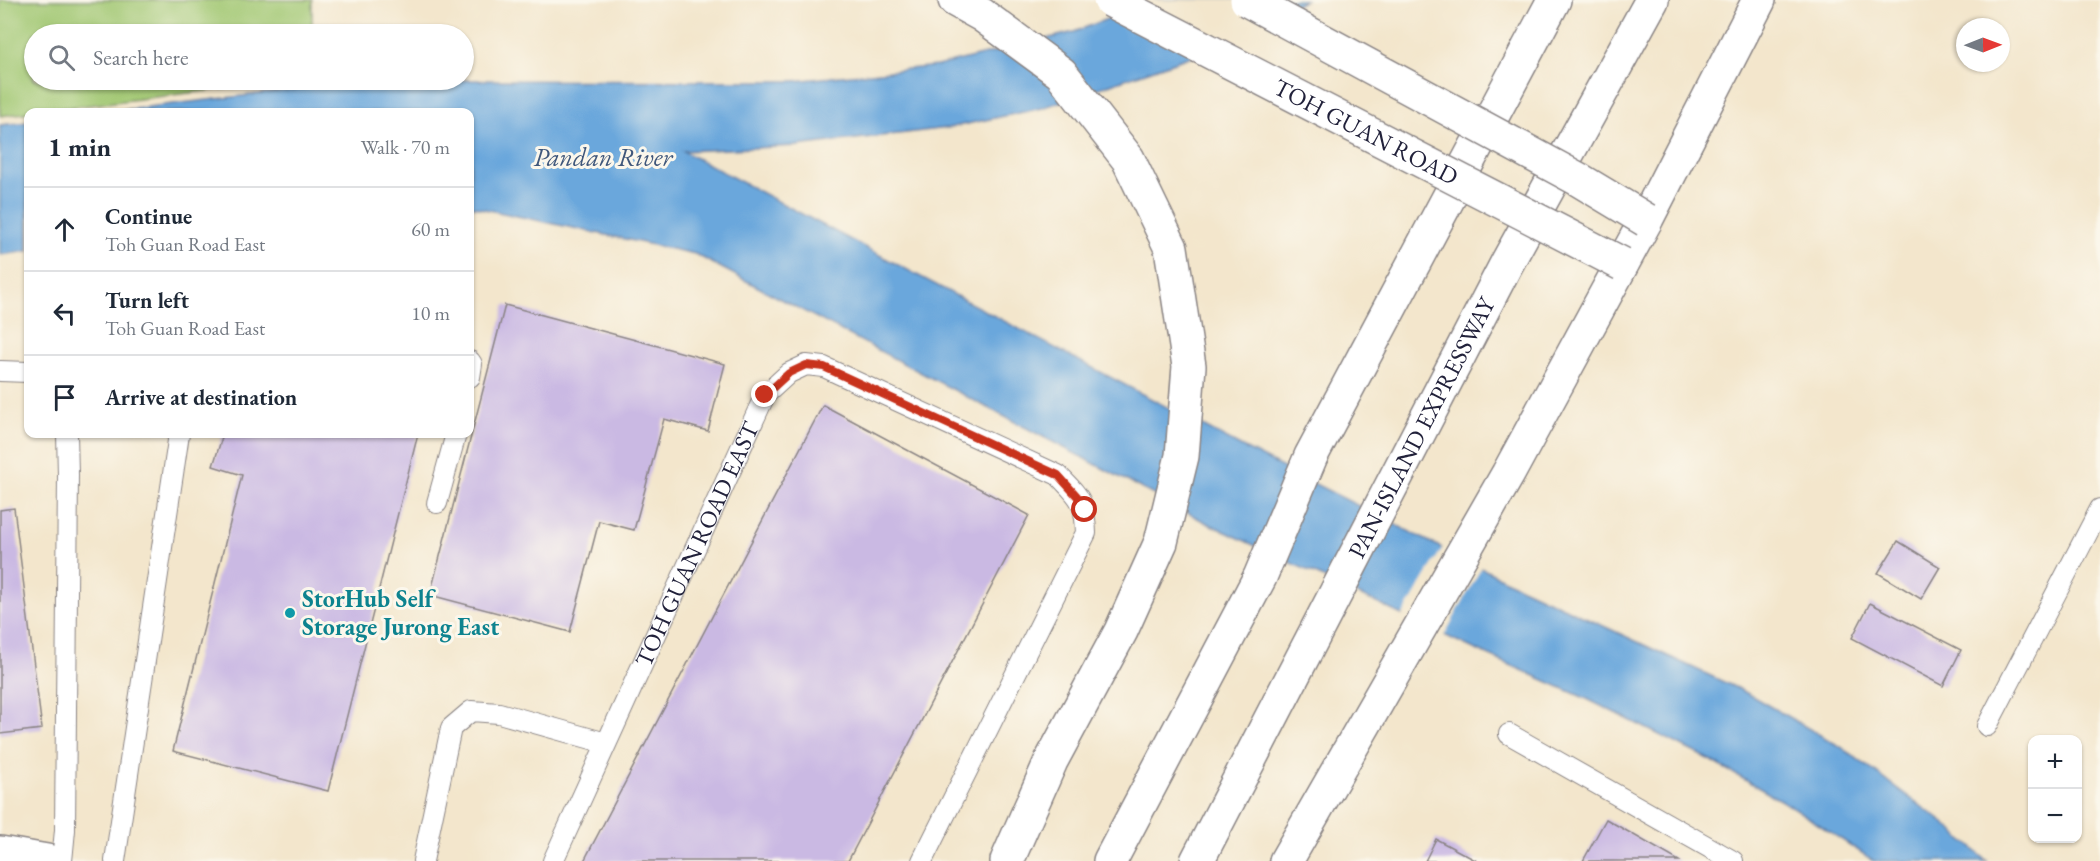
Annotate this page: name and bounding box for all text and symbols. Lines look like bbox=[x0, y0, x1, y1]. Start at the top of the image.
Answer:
north arrow bbox=[1956, 18, 2010, 72]
search box bbox=[24, 24, 474, 90]
icon: search bbox=[45, 41, 78, 74]
text: Search here bbox=[93, 43, 188, 72]
street label: TOH GUAN ROAD bbox=[1269, 71, 1464, 192]
text: 1 min bbox=[48, 130, 111, 164]
text: Walk · 70 m bbox=[361, 134, 450, 160]
water label: Pandan River bbox=[534, 140, 674, 174]
text: Continue bbox=[105, 202, 192, 231]
icon: ahead bbox=[48, 213, 81, 246]
text: 60 m bbox=[411, 216, 450, 242]
text: Toh Guan Road East bbox=[105, 231, 265, 257]
text: Turn left bbox=[105, 286, 189, 315]
street label: PAN-ISLAND EXPRESSWAY bbox=[1341, 291, 1502, 563]
icon: left bbox=[48, 297, 81, 330]
text: 10 m bbox=[411, 300, 450, 326]
text: Toh Guan Road East bbox=[105, 315, 265, 341]
icon: arrive bbox=[48, 381, 81, 414]
route end bbox=[751, 381, 777, 407]
text: Arrive at destination bbox=[105, 383, 297, 412]
street label: TOH GUAN ROAD EAST bbox=[628, 416, 766, 671]
route start bbox=[1071, 496, 1097, 522]
place label: StorHub Self Storage Jurong East bbox=[302, 583, 499, 643]
marker: StorHub Self Storage Jurong East bbox=[283, 606, 297, 620]
map controls bbox=[2028, 735, 2082, 843]
button: + bbox=[2028, 735, 2082, 789]
button: − bbox=[2028, 789, 2082, 843]

